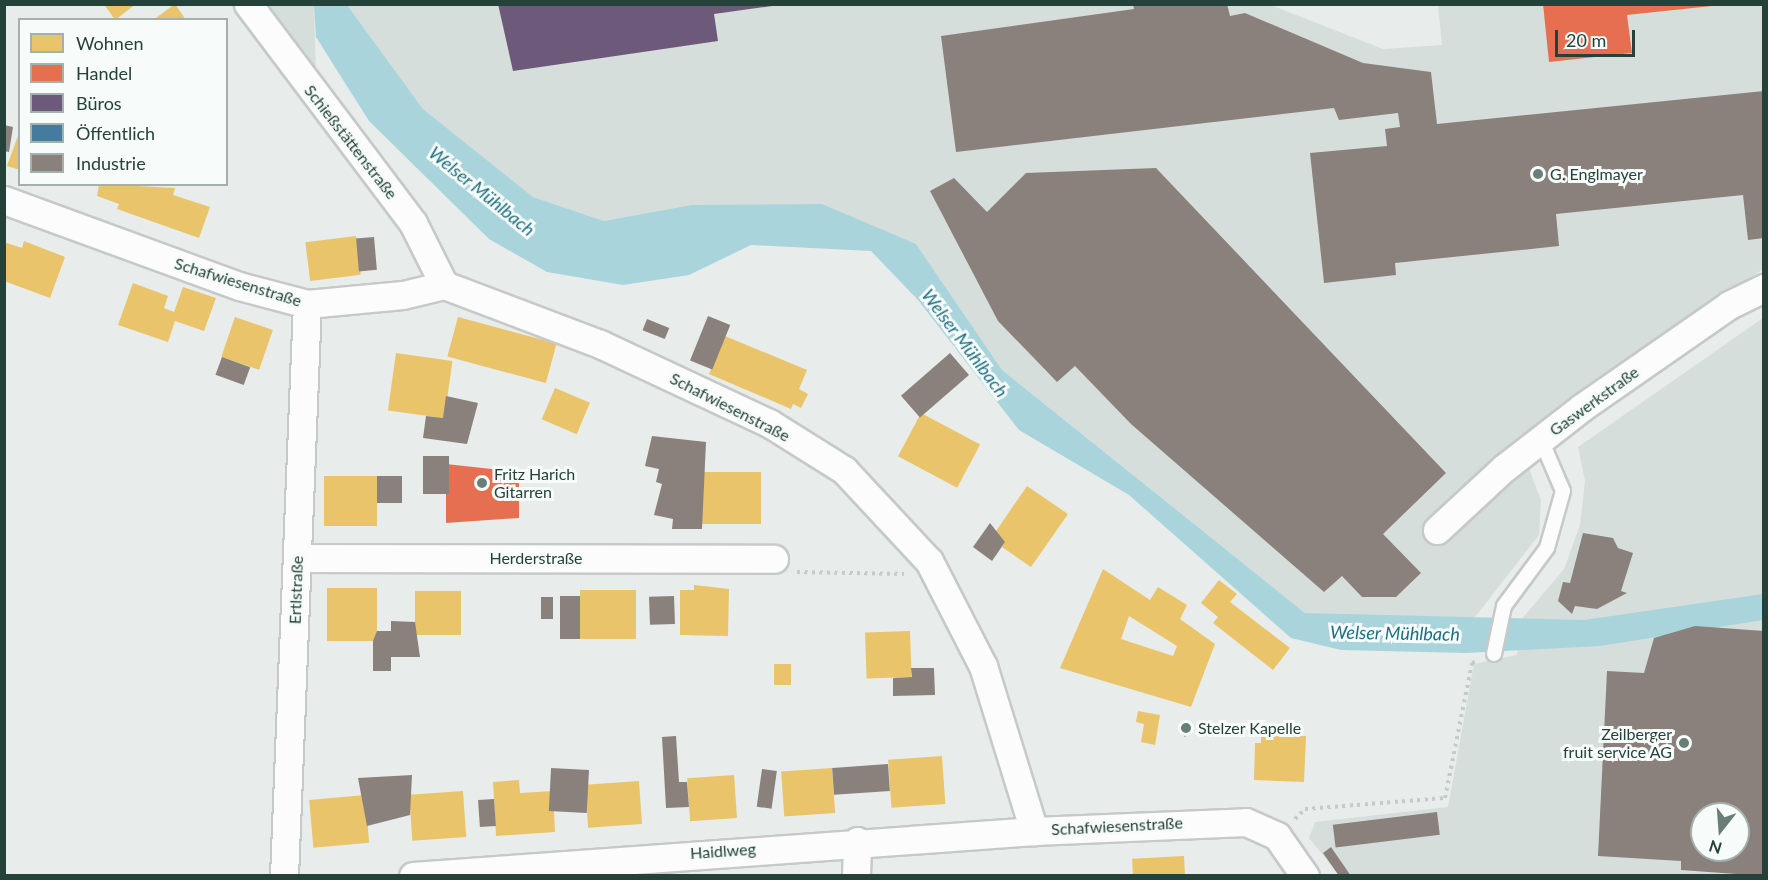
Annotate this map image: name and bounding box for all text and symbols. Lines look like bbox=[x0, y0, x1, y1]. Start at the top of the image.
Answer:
legend bbox=[18, 18, 228, 186]
scale bar bbox=[1558, 18, 1638, 56]
text: 20 m bbox=[1566, 29, 1606, 51]
text: Wohnen bbox=[76, 32, 143, 54]
text: Handel bbox=[76, 62, 132, 84]
street label: Schießstättenstraße bbox=[300, 81, 402, 203]
text: Büros bbox=[76, 92, 122, 114]
text: Öffentlich bbox=[76, 122, 155, 144]
water label: Welser Mühlbach bbox=[425, 142, 539, 240]
text: Industrie bbox=[76, 152, 146, 174]
place label: G. Englmayer bbox=[1550, 164, 1643, 184]
marker: G. Englmayer bbox=[1531, 167, 1545, 181]
street label: Schafwiesenstraße bbox=[172, 254, 304, 310]
water label: Welser Mühlbach bbox=[917, 285, 1013, 401]
street label: Gaswerkstraße bbox=[1546, 362, 1642, 440]
street label: Schafwiesenstraße bbox=[667, 369, 793, 445]
place label: Fritz Harich Gitarren bbox=[494, 464, 575, 502]
marker: Fritz Harich Gitarren bbox=[475, 476, 489, 490]
street label: Herderstraße bbox=[489, 548, 583, 568]
street label: Ertlstraße bbox=[285, 555, 307, 625]
water label: Welser Mühlbach bbox=[1330, 621, 1460, 645]
place label: Stelzer Kapelle bbox=[1198, 718, 1302, 738]
marker: Stelzer Kapelle bbox=[1179, 721, 1193, 735]
place label: Zeilberger fruit service AG bbox=[1562, 724, 1672, 762]
marker: Zeilberger fruit service AG bbox=[1677, 736, 1691, 750]
north arrow bbox=[1690, 802, 1750, 862]
street label: Schafwiesenstraße bbox=[1051, 813, 1183, 839]
text: N bbox=[1707, 837, 1724, 859]
street label: Haidlweg bbox=[690, 839, 756, 863]

